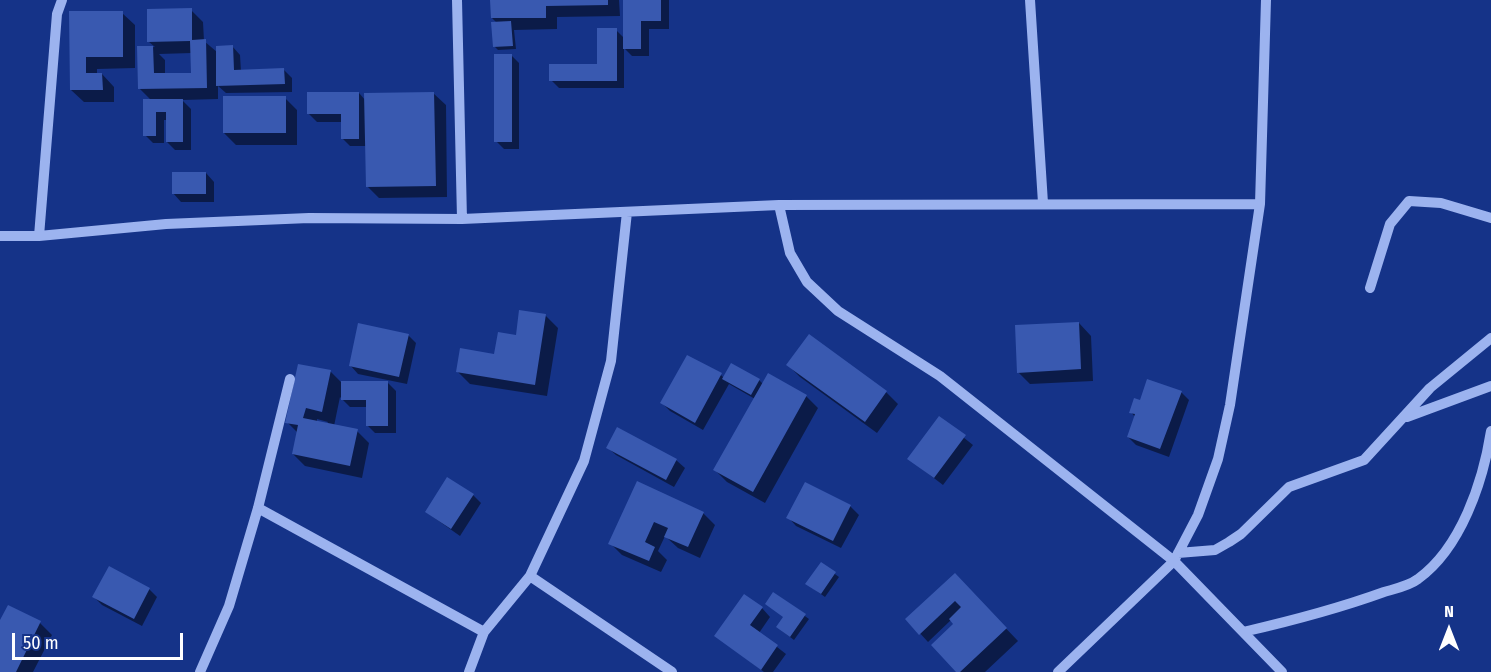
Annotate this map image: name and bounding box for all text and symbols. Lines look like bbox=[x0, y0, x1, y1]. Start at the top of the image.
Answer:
north arrow bbox=[1419, 600, 1479, 660]
text: N bbox=[1444, 602, 1454, 621]
scale bar bbox=[15, 621, 186, 659]
text: 50 m bbox=[23, 632, 59, 654]

